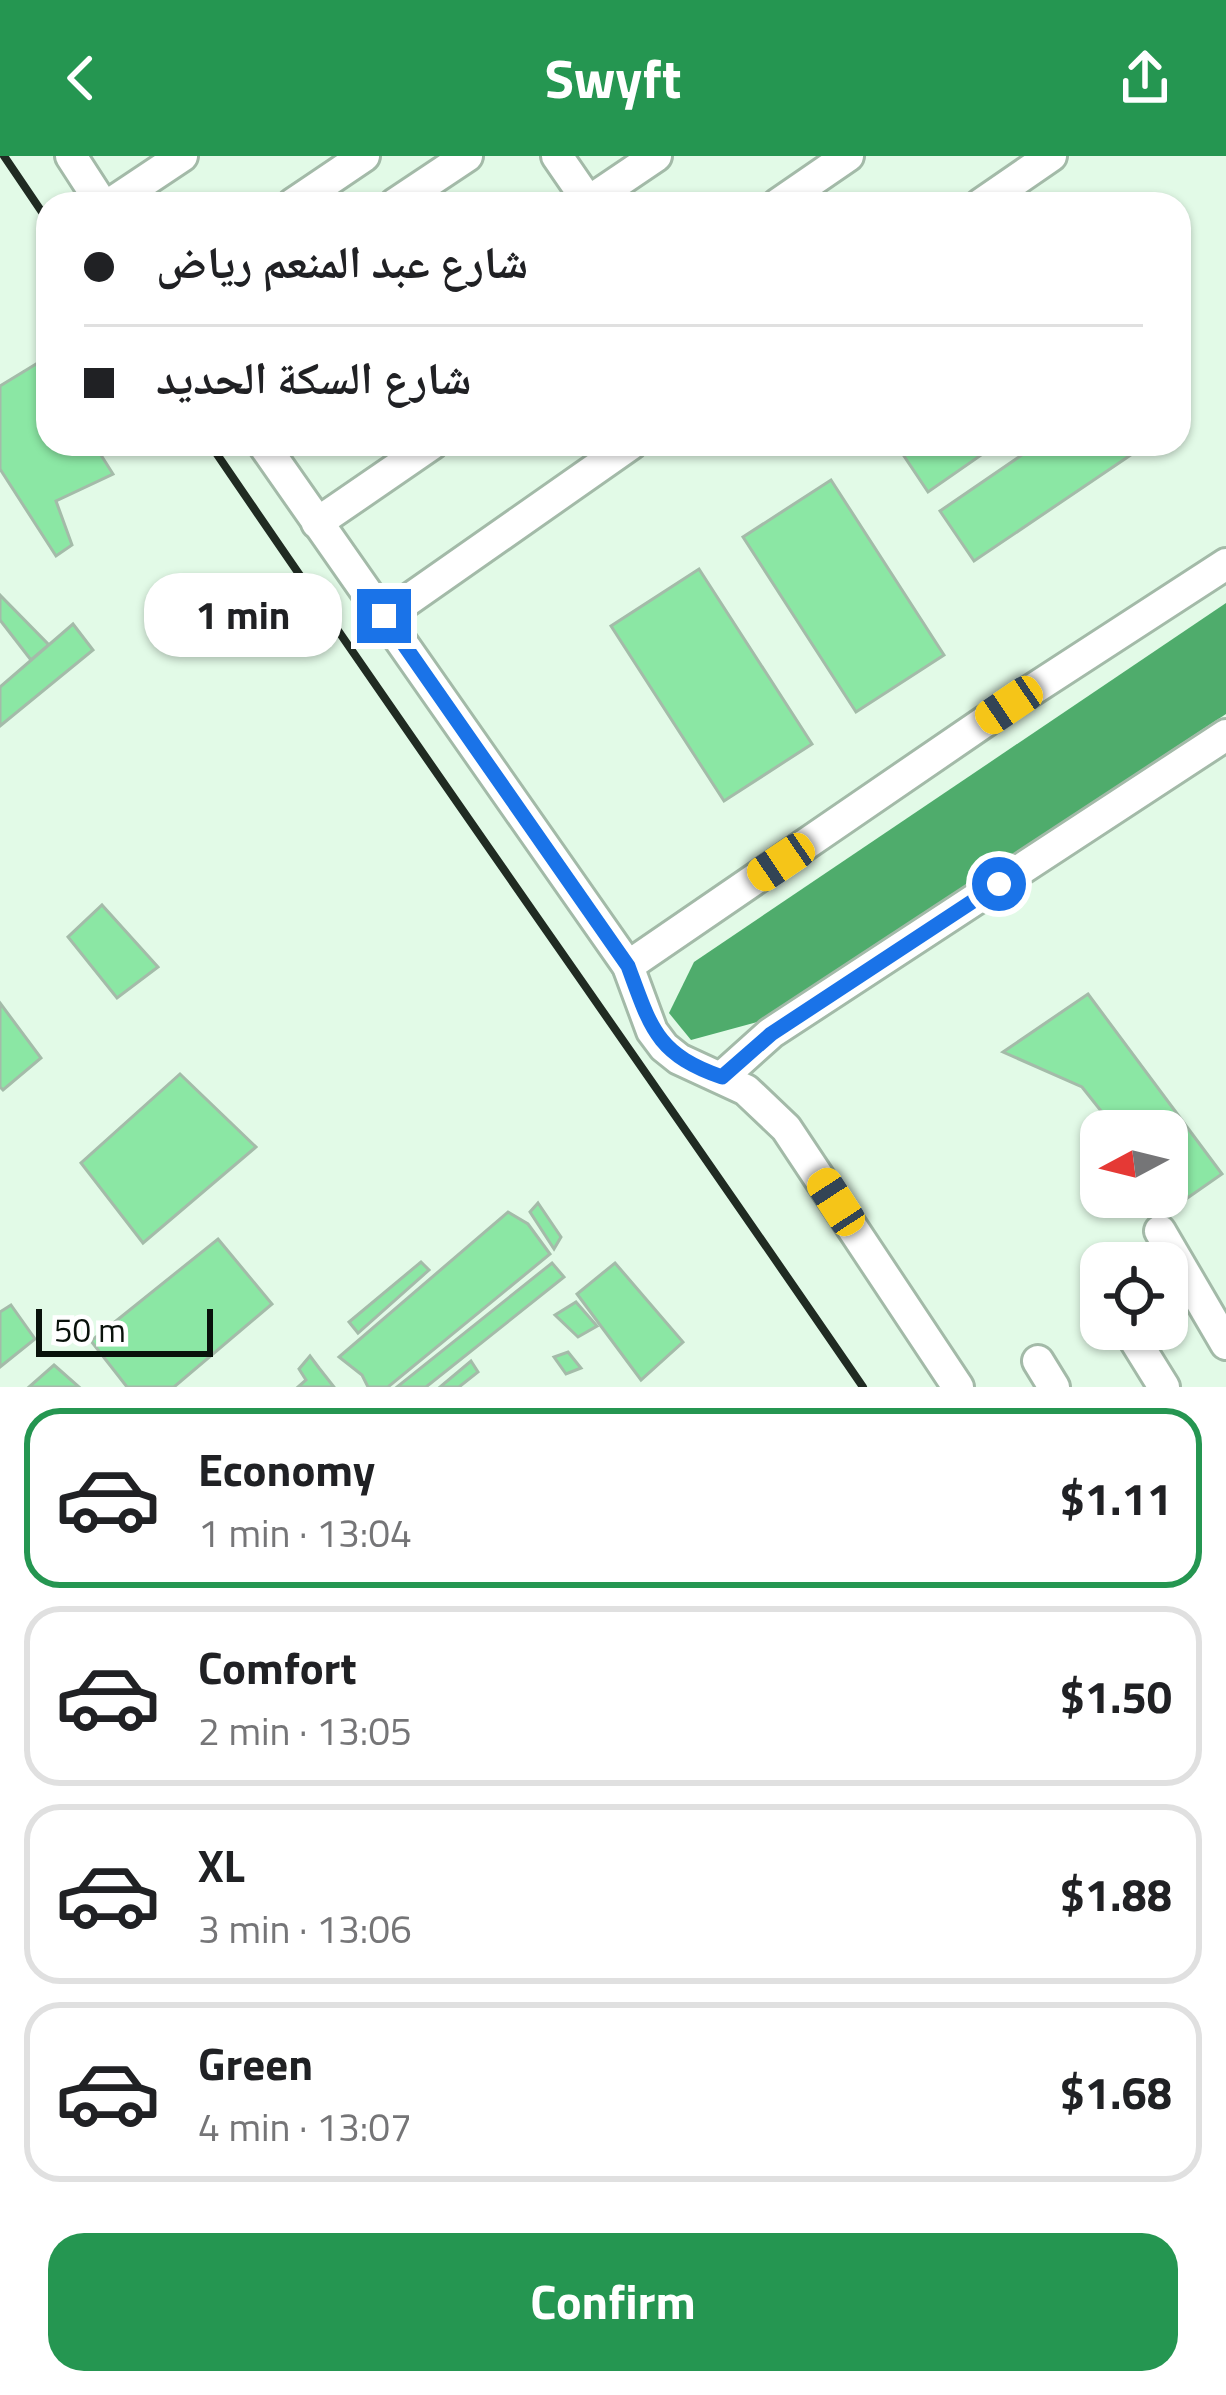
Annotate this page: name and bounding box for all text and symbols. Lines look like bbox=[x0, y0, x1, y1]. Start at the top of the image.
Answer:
text: Swyft bbox=[545, 37, 681, 119]
icon: back bbox=[48, 45, 114, 111]
icon: share bbox=[1112, 45, 1178, 111]
text: شارع عبد المنعم رياض bbox=[156, 227, 528, 295]
text: شارع السكة الحديد bbox=[156, 343, 472, 411]
callout: 1 min bbox=[144, 574, 342, 658]
text: 1 min bbox=[196, 585, 290, 644]
route end bbox=[357, 589, 411, 643]
car bbox=[969, 670, 1049, 740]
car bbox=[741, 827, 821, 897]
route start bbox=[972, 857, 1026, 911]
north arrow bbox=[1080, 1110, 1188, 1218]
map controls bbox=[1080, 1110, 1188, 1350]
car bbox=[801, 1162, 871, 1242]
button: locate bbox=[1080, 1242, 1188, 1350]
scale bar bbox=[36, 1303, 213, 1356]
text: 50 m bbox=[54, 1305, 126, 1355]
text: Economy bbox=[198, 1435, 375, 1503]
icon: car bbox=[54, 1444, 162, 1552]
text: $1.11 bbox=[1060, 1464, 1172, 1532]
text: 1 min · 13:04 bbox=[198, 1503, 412, 1562]
text: Comfort bbox=[198, 1633, 357, 1701]
icon: car bbox=[54, 1642, 162, 1750]
text: $1.50 bbox=[1060, 1662, 1172, 1730]
text: 2 min · 13:05 bbox=[198, 1701, 412, 1760]
text: XL bbox=[198, 1831, 245, 1899]
icon: car bbox=[54, 1840, 162, 1948]
text: $1.88 bbox=[1060, 1860, 1172, 1928]
text: 3 min · 13:06 bbox=[198, 1899, 412, 1958]
text: Green bbox=[198, 2029, 313, 2097]
icon: car bbox=[54, 2038, 162, 2146]
text: $1.68 bbox=[1060, 2058, 1172, 2126]
text: 4 min · 13:07 bbox=[198, 2097, 412, 2156]
button: Confirm bbox=[48, 2233, 1178, 2371]

